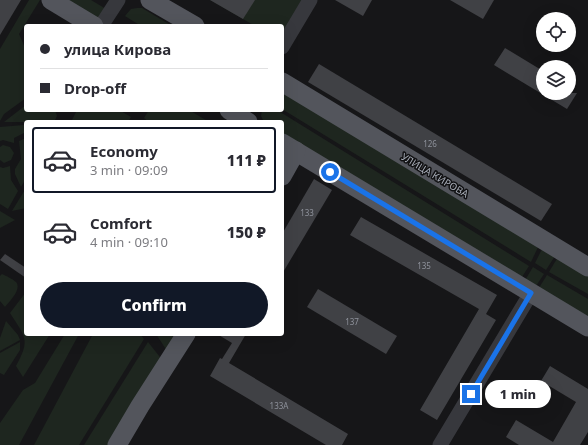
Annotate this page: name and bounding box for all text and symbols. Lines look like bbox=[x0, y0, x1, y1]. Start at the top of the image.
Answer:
map controls bbox=[536, 12, 576, 100]
button: locate bbox=[536, 12, 576, 52]
text: улица Кирова bbox=[64, 39, 171, 59]
button: layers bbox=[536, 60, 576, 100]
text: Drop-off bbox=[64, 78, 126, 98]
house number: 126 bbox=[423, 138, 437, 149]
text: Economy bbox=[90, 141, 158, 161]
icon: car bbox=[42, 142, 78, 178]
street label: УЛИЦА КИРОВА bbox=[399, 149, 472, 201]
text: 111 ₽ bbox=[227, 150, 266, 170]
text: 3 min · 09:09 bbox=[90, 161, 168, 179]
route start bbox=[321, 163, 339, 181]
house number: 133 bbox=[300, 207, 314, 218]
text: Comfort bbox=[90, 213, 152, 233]
icon: car bbox=[42, 214, 78, 250]
text: 150 ₽ bbox=[227, 222, 266, 242]
text: 4 min · 09:10 bbox=[90, 233, 168, 251]
house number: 135 bbox=[417, 260, 431, 271]
button: Confirm bbox=[40, 282, 268, 328]
house number: 137 bbox=[345, 316, 359, 327]
callout: 1 min bbox=[485, 380, 551, 408]
route end bbox=[462, 385, 480, 403]
text: 1 min bbox=[500, 385, 536, 403]
house number: 133А bbox=[270, 400, 289, 411]

